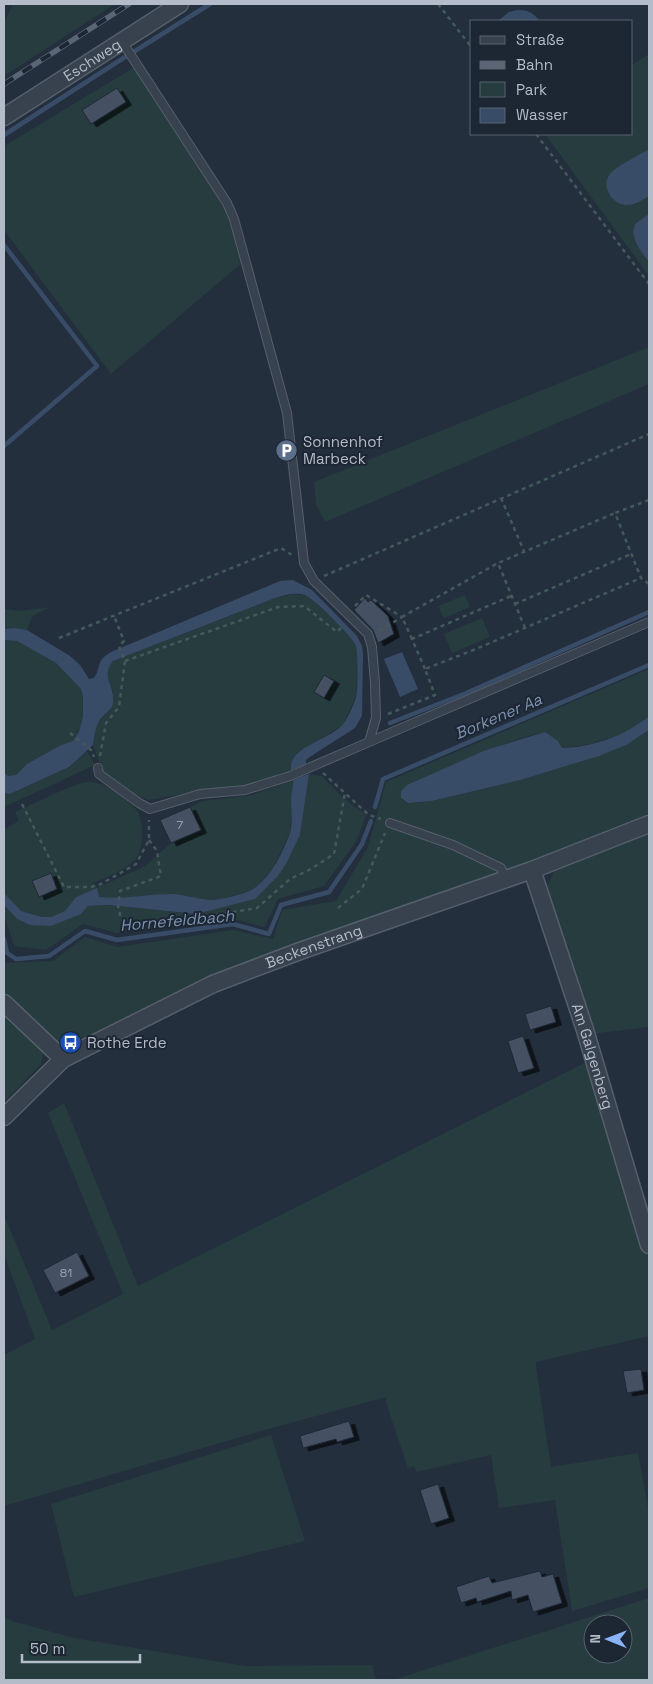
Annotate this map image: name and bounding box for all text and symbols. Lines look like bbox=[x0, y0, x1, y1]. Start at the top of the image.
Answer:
legend bbox=[470, 20, 633, 135]
text: Straße bbox=[516, 30, 565, 49]
street label: Eschweg bbox=[60, 34, 125, 85]
text: Bahn bbox=[516, 55, 553, 74]
text: Park bbox=[516, 80, 547, 99]
text: Wasser bbox=[516, 105, 568, 124]
place label: Sonnenhof Marbeck bbox=[303, 432, 383, 468]
parking icon: Sonnenhof Marbeck bbox=[275, 439, 299, 463]
water label: Borkener Aa bbox=[451, 688, 546, 744]
house number: 7 bbox=[177, 817, 184, 833]
water label: Hornefeldbach bbox=[119, 905, 236, 936]
street label: Beckenstrang bbox=[263, 920, 364, 972]
street label: Am Galgenberg bbox=[568, 1001, 618, 1111]
bus stop icon: Rothe Erde bbox=[59, 1031, 83, 1055]
place label: Rothe Erde bbox=[87, 1033, 167, 1052]
house number: 81 bbox=[60, 1265, 72, 1281]
north arrow bbox=[583, 1614, 633, 1664]
scale bar bbox=[22, 1632, 140, 1664]
text: N bbox=[586, 1634, 604, 1644]
text: 50 m bbox=[30, 1639, 65, 1658]

